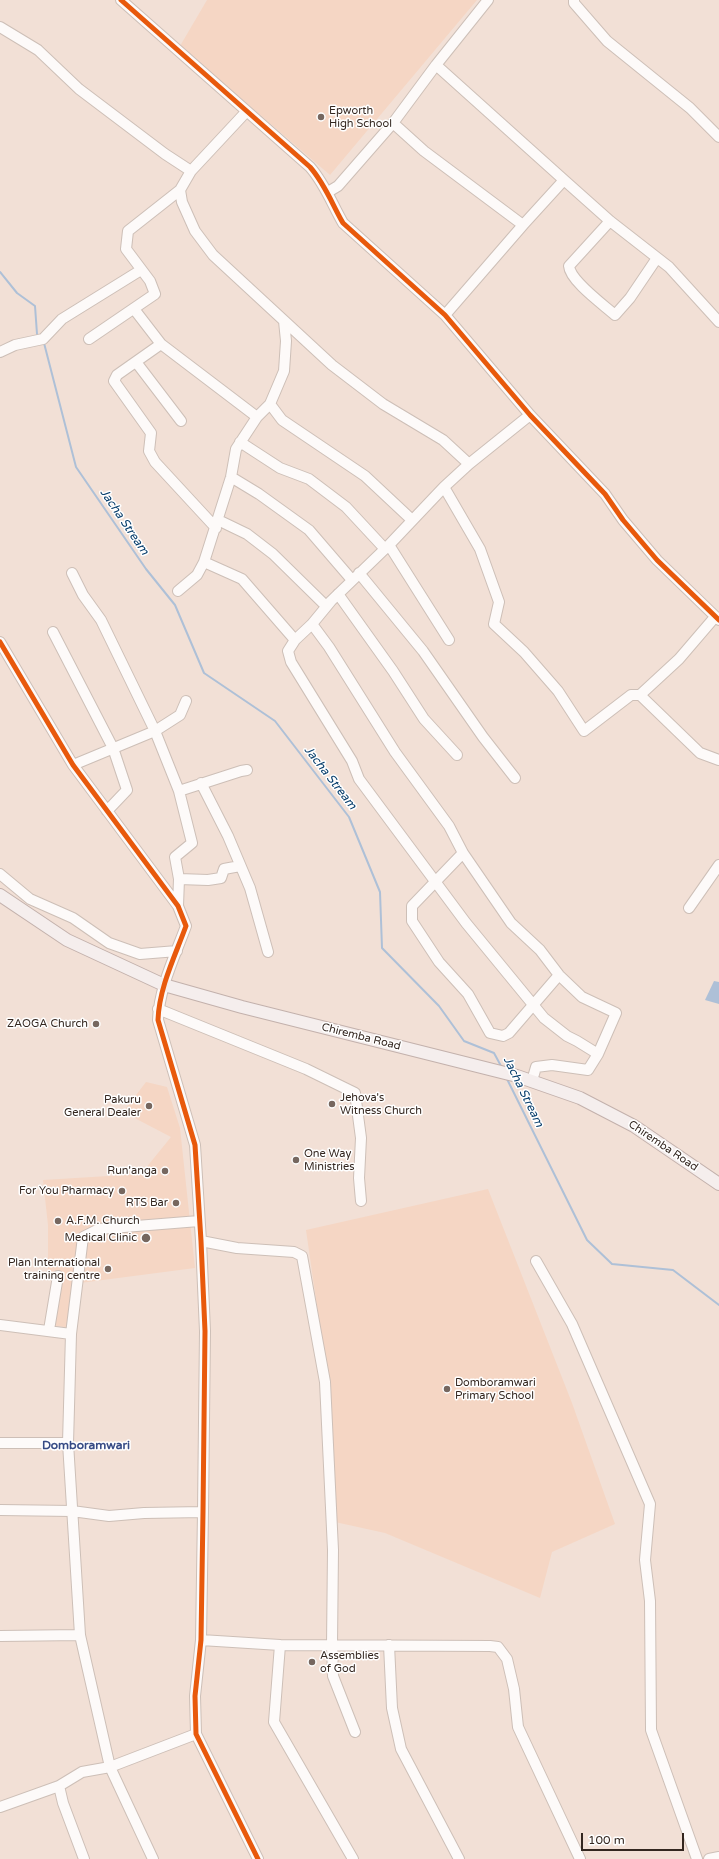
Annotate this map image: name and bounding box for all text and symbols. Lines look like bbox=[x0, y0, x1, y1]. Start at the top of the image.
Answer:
place label: Epworth High School bbox=[329, 104, 392, 130]
marker: Epworth High School bbox=[316, 112, 326, 122]
water label: Jacha Stream bbox=[97, 486, 151, 558]
water label: Jacha Stream bbox=[301, 743, 359, 813]
place label: ZAOGA Church bbox=[7, 1017, 88, 1031]
marker: ZAOGA Church bbox=[91, 1019, 101, 1029]
street label: Chiremba Road bbox=[320, 1021, 402, 1053]
water label: Jacha Stream bbox=[500, 1054, 546, 1130]
place label: Jehova's Witness Church bbox=[340, 1091, 422, 1117]
place label: Pakuru General Dealer bbox=[64, 1093, 141, 1119]
marker: Jehova's Witness Church bbox=[327, 1099, 337, 1109]
marker: Pakuru General Dealer bbox=[144, 1101, 154, 1111]
street label: Chiremba Road bbox=[626, 1118, 700, 1174]
place label: One Way Ministries bbox=[304, 1147, 355, 1173]
marker: One Way Ministries bbox=[291, 1155, 301, 1165]
place label: Run'anga bbox=[107, 1164, 157, 1178]
marker: Run'anga bbox=[160, 1166, 170, 1176]
place label: For You Pharmacy bbox=[19, 1184, 114, 1198]
marker: For You Pharmacy bbox=[117, 1186, 127, 1196]
place label: RTS Bar bbox=[126, 1196, 168, 1210]
marker: RTS Bar bbox=[171, 1198, 181, 1208]
place label: A.F.M. Church bbox=[66, 1214, 140, 1228]
marker: A.F.M. Church bbox=[53, 1216, 63, 1226]
place label: Medical Clinic bbox=[65, 1231, 137, 1245]
marker: Medical Clinic bbox=[140, 1232, 152, 1244]
place label: Plan International training centre bbox=[8, 1256, 100, 1282]
marker: Plan International training centre bbox=[103, 1264, 113, 1274]
place label: Domboramwari Primary School bbox=[455, 1376, 536, 1402]
marker: Domboramwari Primary School bbox=[442, 1384, 452, 1394]
district label: Domboramwari bbox=[42, 1439, 130, 1453]
place label: Assemblies of God bbox=[320, 1649, 379, 1675]
marker: Assemblies of God bbox=[307, 1657, 317, 1667]
scale bar bbox=[583, 1825, 686, 1851]
text: 100 m bbox=[588, 1833, 625, 1847]

